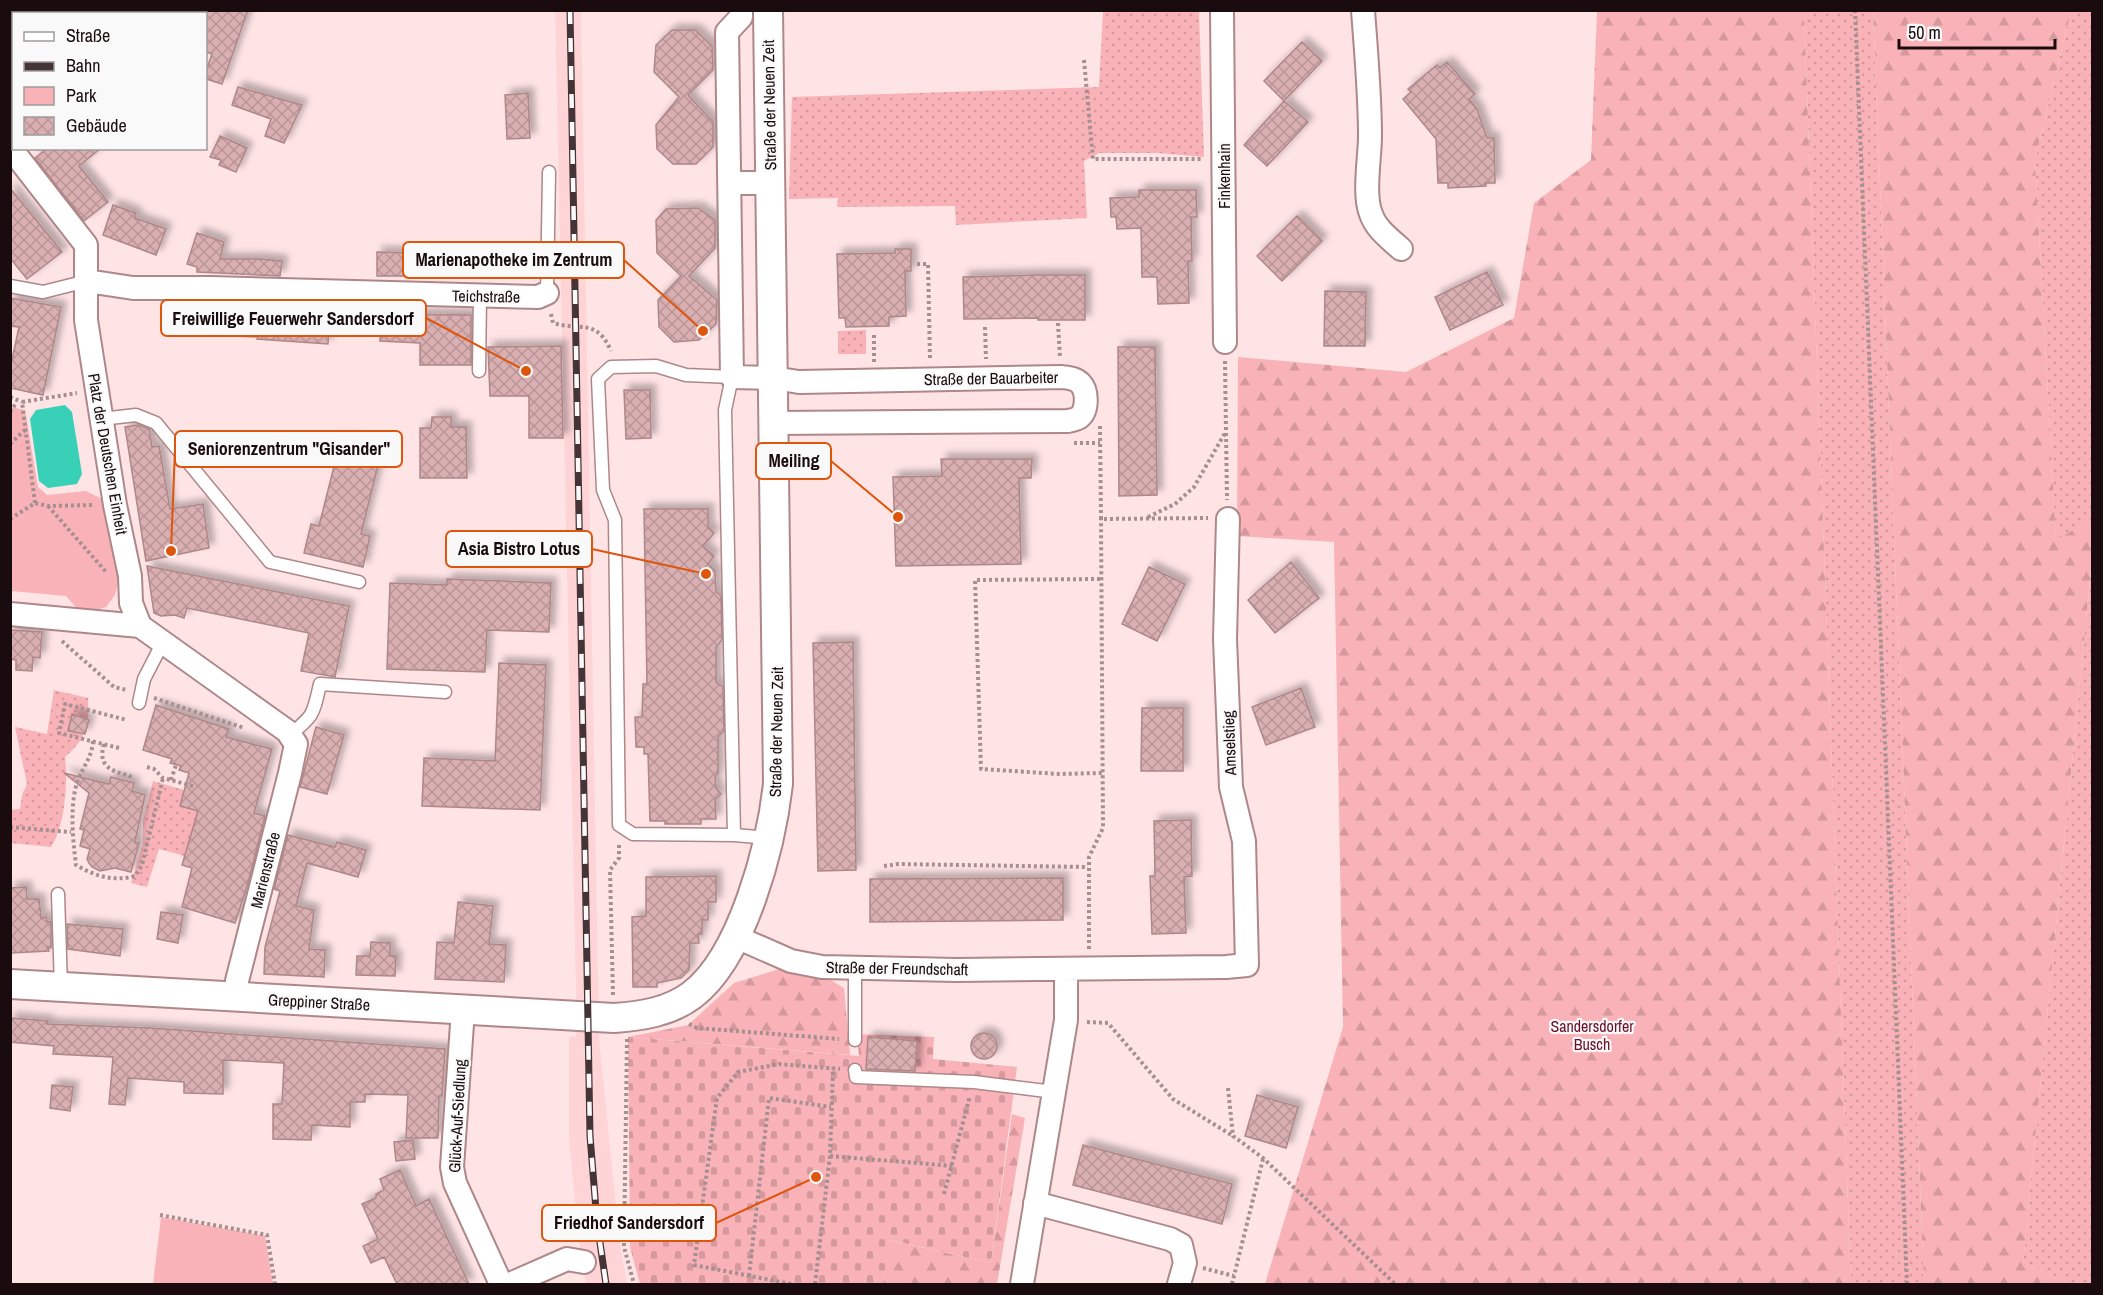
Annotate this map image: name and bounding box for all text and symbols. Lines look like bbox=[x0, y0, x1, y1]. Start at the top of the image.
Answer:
legend bbox=[12, 12, 207, 150]
scale bar bbox=[1899, 12, 2055, 50]
text: 50 m bbox=[1908, 20, 1941, 45]
text: Straße bbox=[66, 23, 110, 48]
street label: Straße der Neuen Zeit bbox=[757, 39, 781, 170]
text: Bahn bbox=[66, 53, 100, 78]
text: Park bbox=[66, 83, 97, 108]
text: Gebäude bbox=[66, 113, 127, 138]
street label: Finkenhain bbox=[1213, 143, 1235, 209]
callout: Marienapotheke im Zentrum bbox=[403, 242, 624, 278]
text: Marienapotheke im Zentrum bbox=[416, 247, 612, 272]
street label: Teichstraße bbox=[452, 284, 520, 308]
callout: Freiwillige Feuerwehr Sandersdorf bbox=[161, 300, 426, 336]
text: Freiwillige Feuerwehr Sandersdorf bbox=[172, 306, 414, 331]
street label: Straße der Bauarbeiter bbox=[924, 366, 1059, 390]
street label: Platz der Deutschen Einheit bbox=[83, 372, 133, 537]
callout: Seniorenzentrum "Gisander" bbox=[175, 431, 402, 467]
text: Seniorenzentrum "Gisander" bbox=[188, 436, 390, 461]
callout: Meiling bbox=[756, 443, 831, 479]
text: Meiling bbox=[769, 448, 819, 473]
callout: Asia Bistro Lotus bbox=[446, 531, 592, 567]
text: Asia Bistro Lotus bbox=[458, 536, 580, 561]
street label: Straße der Neuen Zeit bbox=[764, 666, 788, 797]
street label: Amselstieg bbox=[1217, 709, 1241, 777]
street label: Marienstraße bbox=[245, 829, 285, 911]
street label: Straße der Freundschaft bbox=[826, 956, 969, 980]
street label: Greppiner Straße bbox=[267, 988, 371, 1016]
park label: Sandersdorfer Busch bbox=[1550, 1015, 1634, 1055]
street label: Glück-Auf-Siedlung bbox=[443, 1058, 471, 1173]
callout: Friedhof Sandersdorf bbox=[542, 1205, 716, 1241]
text: Friedhof Sandersdorf bbox=[554, 1210, 704, 1235]

